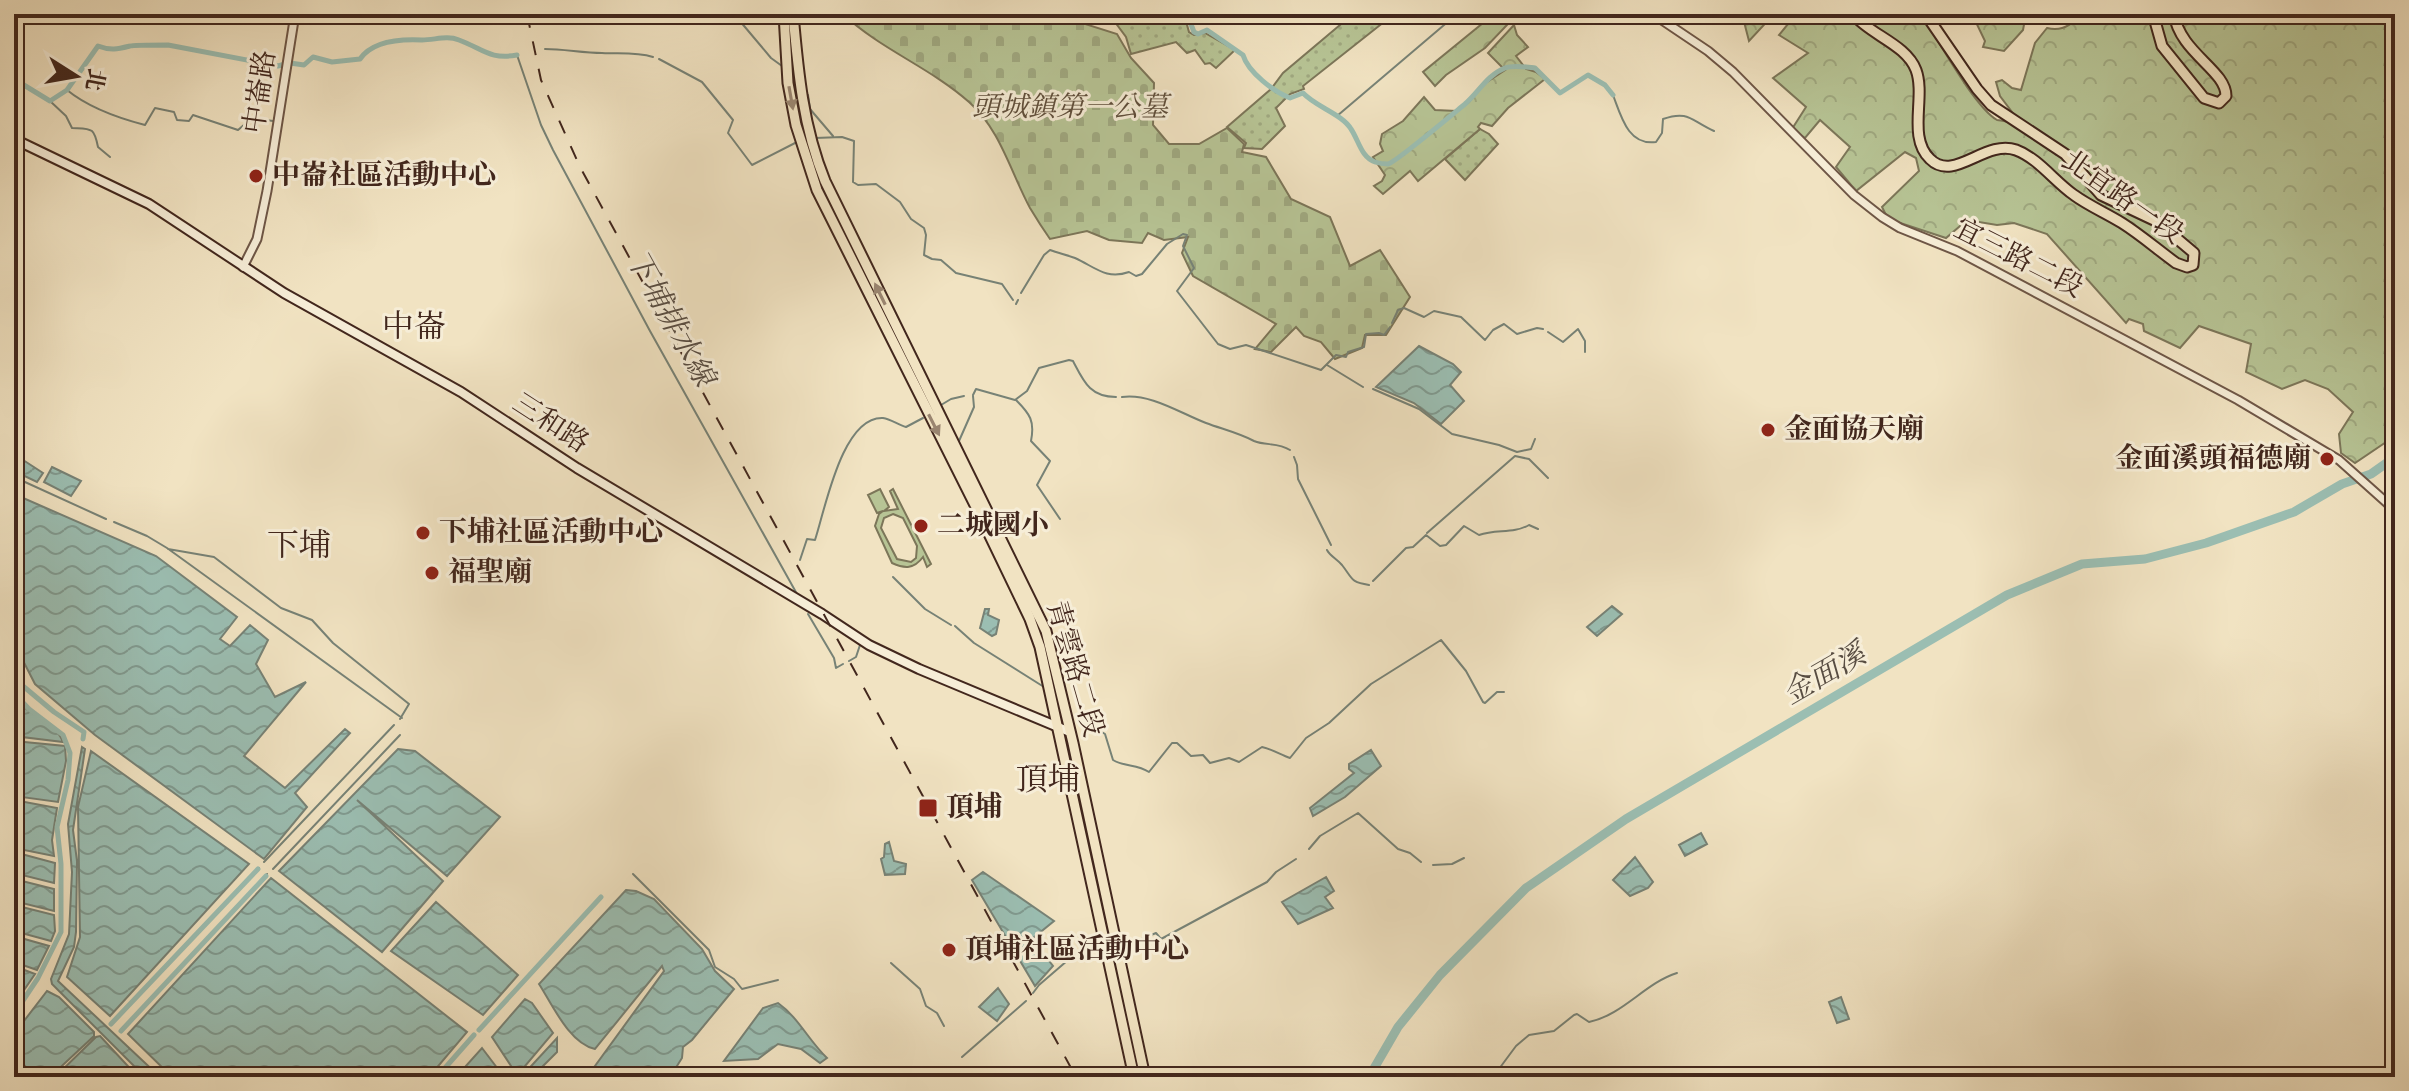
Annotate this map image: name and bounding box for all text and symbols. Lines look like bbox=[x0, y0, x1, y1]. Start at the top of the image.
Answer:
north arrow bbox=[36, 36, 116, 116]
street label: 中崙路 bbox=[238, 48, 284, 136]
text: 北 bbox=[78, 66, 110, 93]
one-way arrow bbox=[786, 85, 798, 110]
park label: 頭城鎮第一公墓 bbox=[972, 91, 1172, 126]
street label: 北宜路一段 bbox=[2055, 144, 2189, 252]
place label: 中崙社區活動中心 bbox=[272, 159, 496, 194]
marker: 中崙社區活動中心 bbox=[247, 167, 265, 185]
street label: 宜三路二段 bbox=[1948, 212, 2088, 306]
water label: 下埔排水線 bbox=[616, 244, 723, 396]
one-way arrow bbox=[873, 283, 887, 306]
district label: 中崙 bbox=[382, 308, 446, 349]
street label: 三和路 bbox=[505, 386, 595, 462]
one-way arrow bbox=[927, 413, 940, 436]
place label: 金面協天廟 bbox=[1784, 413, 1924, 448]
marker: 金面協天廟 bbox=[1759, 421, 1777, 439]
place label: 金面溪頭福德廟 bbox=[2115, 442, 2311, 477]
marker: 金面溪頭福德廟 bbox=[2318, 450, 2336, 468]
place label: 二城國小 bbox=[937, 509, 1049, 544]
place label: 下埔社區活動中心 bbox=[439, 516, 663, 551]
marker: 二城國小 bbox=[912, 517, 930, 535]
marker: 下埔社區活動中心 bbox=[414, 524, 432, 542]
district label: 下埔 bbox=[267, 527, 331, 568]
place label: 福聖廟 bbox=[448, 556, 532, 591]
marker: 福聖廟 bbox=[423, 564, 441, 582]
street label: 青雲路二段 bbox=[1038, 597, 1110, 741]
water label: 金面溪 bbox=[1777, 635, 1876, 714]
district label: 頂埔 bbox=[1016, 761, 1080, 802]
place label: 頂埔 bbox=[946, 791, 1002, 826]
marker: 頂埔 bbox=[917, 797, 939, 819]
place label: 頂埔社區活動中心 bbox=[965, 933, 1189, 968]
marker: 頂埔社區活動中心 bbox=[940, 941, 958, 959]

